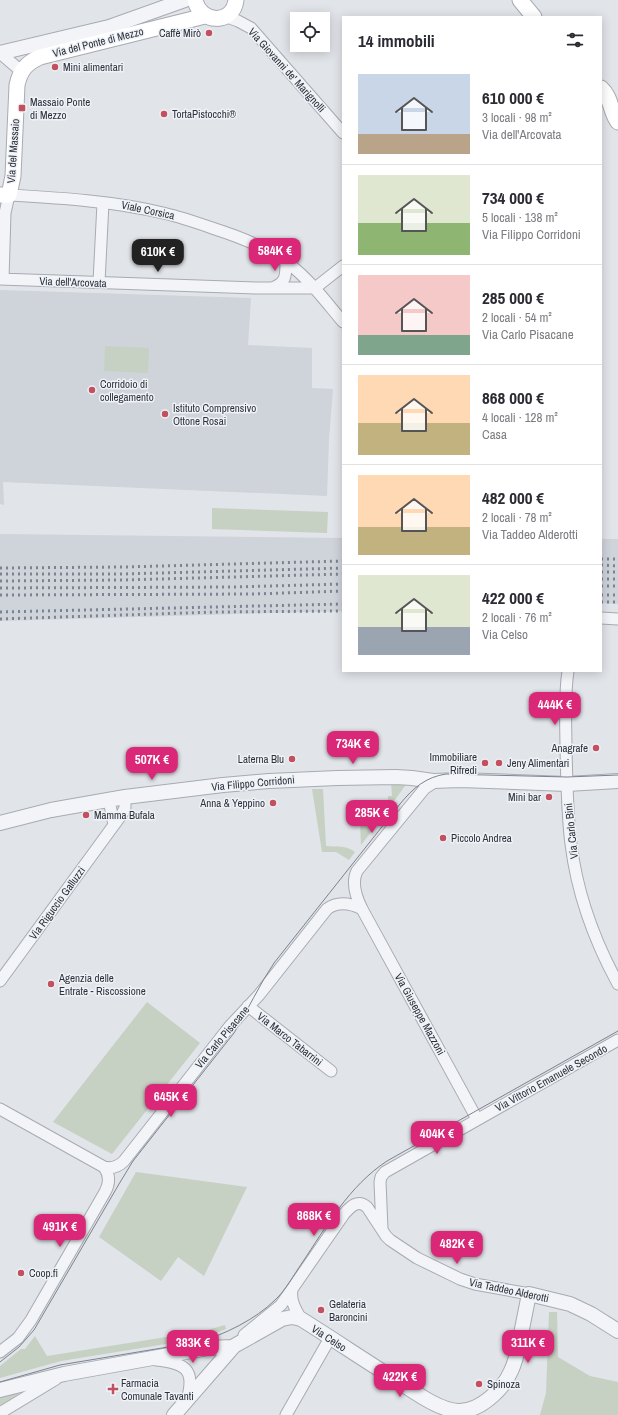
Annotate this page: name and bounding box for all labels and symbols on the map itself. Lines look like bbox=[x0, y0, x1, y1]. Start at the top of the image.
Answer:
street label: Via del Ponte di Mezzo bbox=[51, 24, 145, 60]
street label: Via Giovanni de' Marignolli bbox=[245, 25, 329, 115]
place label: Caffè Mirò bbox=[159, 26, 201, 40]
marker: Caffè Mirò bbox=[204, 28, 214, 38]
place label: Mini alimentari bbox=[63, 60, 123, 74]
marker: Mini alimentari bbox=[50, 62, 60, 72]
place label: Massaio Ponte di Mezzo bbox=[30, 95, 90, 122]
marker: Massaio Ponte di Mezzo bbox=[17, 103, 27, 113]
place label: TortaPistocchi® bbox=[172, 107, 236, 121]
marker: TortaPistocchi® bbox=[159, 109, 169, 119]
street label: Via del Massaio bbox=[4, 118, 22, 184]
street label: Viale Corsica bbox=[120, 198, 176, 222]
pin: 584K € bbox=[242, 238, 308, 272]
pin: 610K € bbox=[125, 239, 191, 273]
street label: Via dell'Arcovata bbox=[39, 274, 107, 290]
place label: Corridoio di collegamento bbox=[100, 377, 154, 404]
marker: Corridoio di collegamento bbox=[87, 385, 97, 395]
place label: Istituto Comprensivo Ottone Rosai bbox=[173, 401, 256, 428]
marker: Istituto Comprensivo Ottone Rosai bbox=[160, 409, 170, 419]
pin: 444K € bbox=[522, 692, 588, 726]
pin: 734K € bbox=[320, 731, 386, 765]
place label: Anagrafe bbox=[550, 741, 588, 755]
marker: Anagrafe bbox=[591, 743, 601, 753]
pin: 507K € bbox=[119, 747, 185, 781]
place label: Immobiliare Rifredi bbox=[429, 750, 477, 777]
place label: Laterna Blu bbox=[238, 752, 284, 766]
marker: Laterna Blu bbox=[287, 754, 297, 764]
place label: Jeny Alimentari bbox=[507, 756, 569, 770]
marker: Immobiliare Rifredi bbox=[480, 758, 490, 768]
marker: Jeny Alimentari bbox=[494, 758, 504, 768]
street label: Via Filippo Corridoni bbox=[211, 772, 295, 794]
place label: Mini bar bbox=[508, 790, 541, 804]
marker: Mini bar bbox=[544, 792, 554, 802]
place label: Anna & Yeppino bbox=[199, 796, 265, 810]
marker: Anna & Yeppino bbox=[268, 798, 278, 808]
pin: 285K € bbox=[339, 800, 405, 834]
street label: Via Carlo Bini bbox=[561, 802, 581, 860]
place label: Mamma Bufala bbox=[94, 808, 155, 822]
marker: Mamma Bufala bbox=[81, 810, 91, 820]
place label: Piccolo Andrea bbox=[451, 831, 512, 845]
marker: Piccolo Andrea bbox=[438, 833, 448, 843]
street label: Via Riguccio Galluzzi bbox=[26, 864, 88, 942]
place label: Agenzia delle Entrate - Riscossione bbox=[58, 971, 146, 998]
street label: Via Giuseppe Mazzoni bbox=[392, 971, 448, 1057]
marker: Agenzia delle Entrate - Riscossione bbox=[46, 979, 56, 989]
street label: Via Carlo Pisacane bbox=[192, 1003, 252, 1071]
street label: Via Marco Tabarrini bbox=[255, 1009, 325, 1069]
street label: Via Vittorio Emanuele Secondo bbox=[492, 1041, 610, 1115]
pin: 645K € bbox=[138, 1084, 204, 1118]
pin: 404K € bbox=[404, 1121, 470, 1155]
pin: 868K € bbox=[281, 1203, 347, 1237]
pin: 491K € bbox=[27, 1214, 93, 1248]
pin: 482K € bbox=[424, 1231, 490, 1265]
place label: Coop.fi bbox=[29, 1266, 58, 1280]
marker: Coop.fi bbox=[16, 1268, 26, 1278]
street label: Via Taddeo Alderotti bbox=[468, 1275, 550, 1305]
place label: Gelateria Baroncini bbox=[329, 1297, 368, 1324]
marker: Gelateria Baroncini bbox=[316, 1305, 326, 1315]
street label: Via Celso bbox=[309, 1322, 349, 1354]
pin: 383K € bbox=[160, 1330, 226, 1364]
pin: 311K € bbox=[495, 1330, 561, 1364]
pin: 422K € bbox=[367, 1364, 433, 1398]
place label: Farmacia Comunale Tavanti bbox=[121, 1376, 194, 1403]
place label: Spinoza bbox=[487, 1377, 520, 1391]
marker: Spinoza bbox=[474, 1379, 484, 1389]
marker: Farmacia Comunale Tavanti bbox=[108, 1384, 118, 1394]

